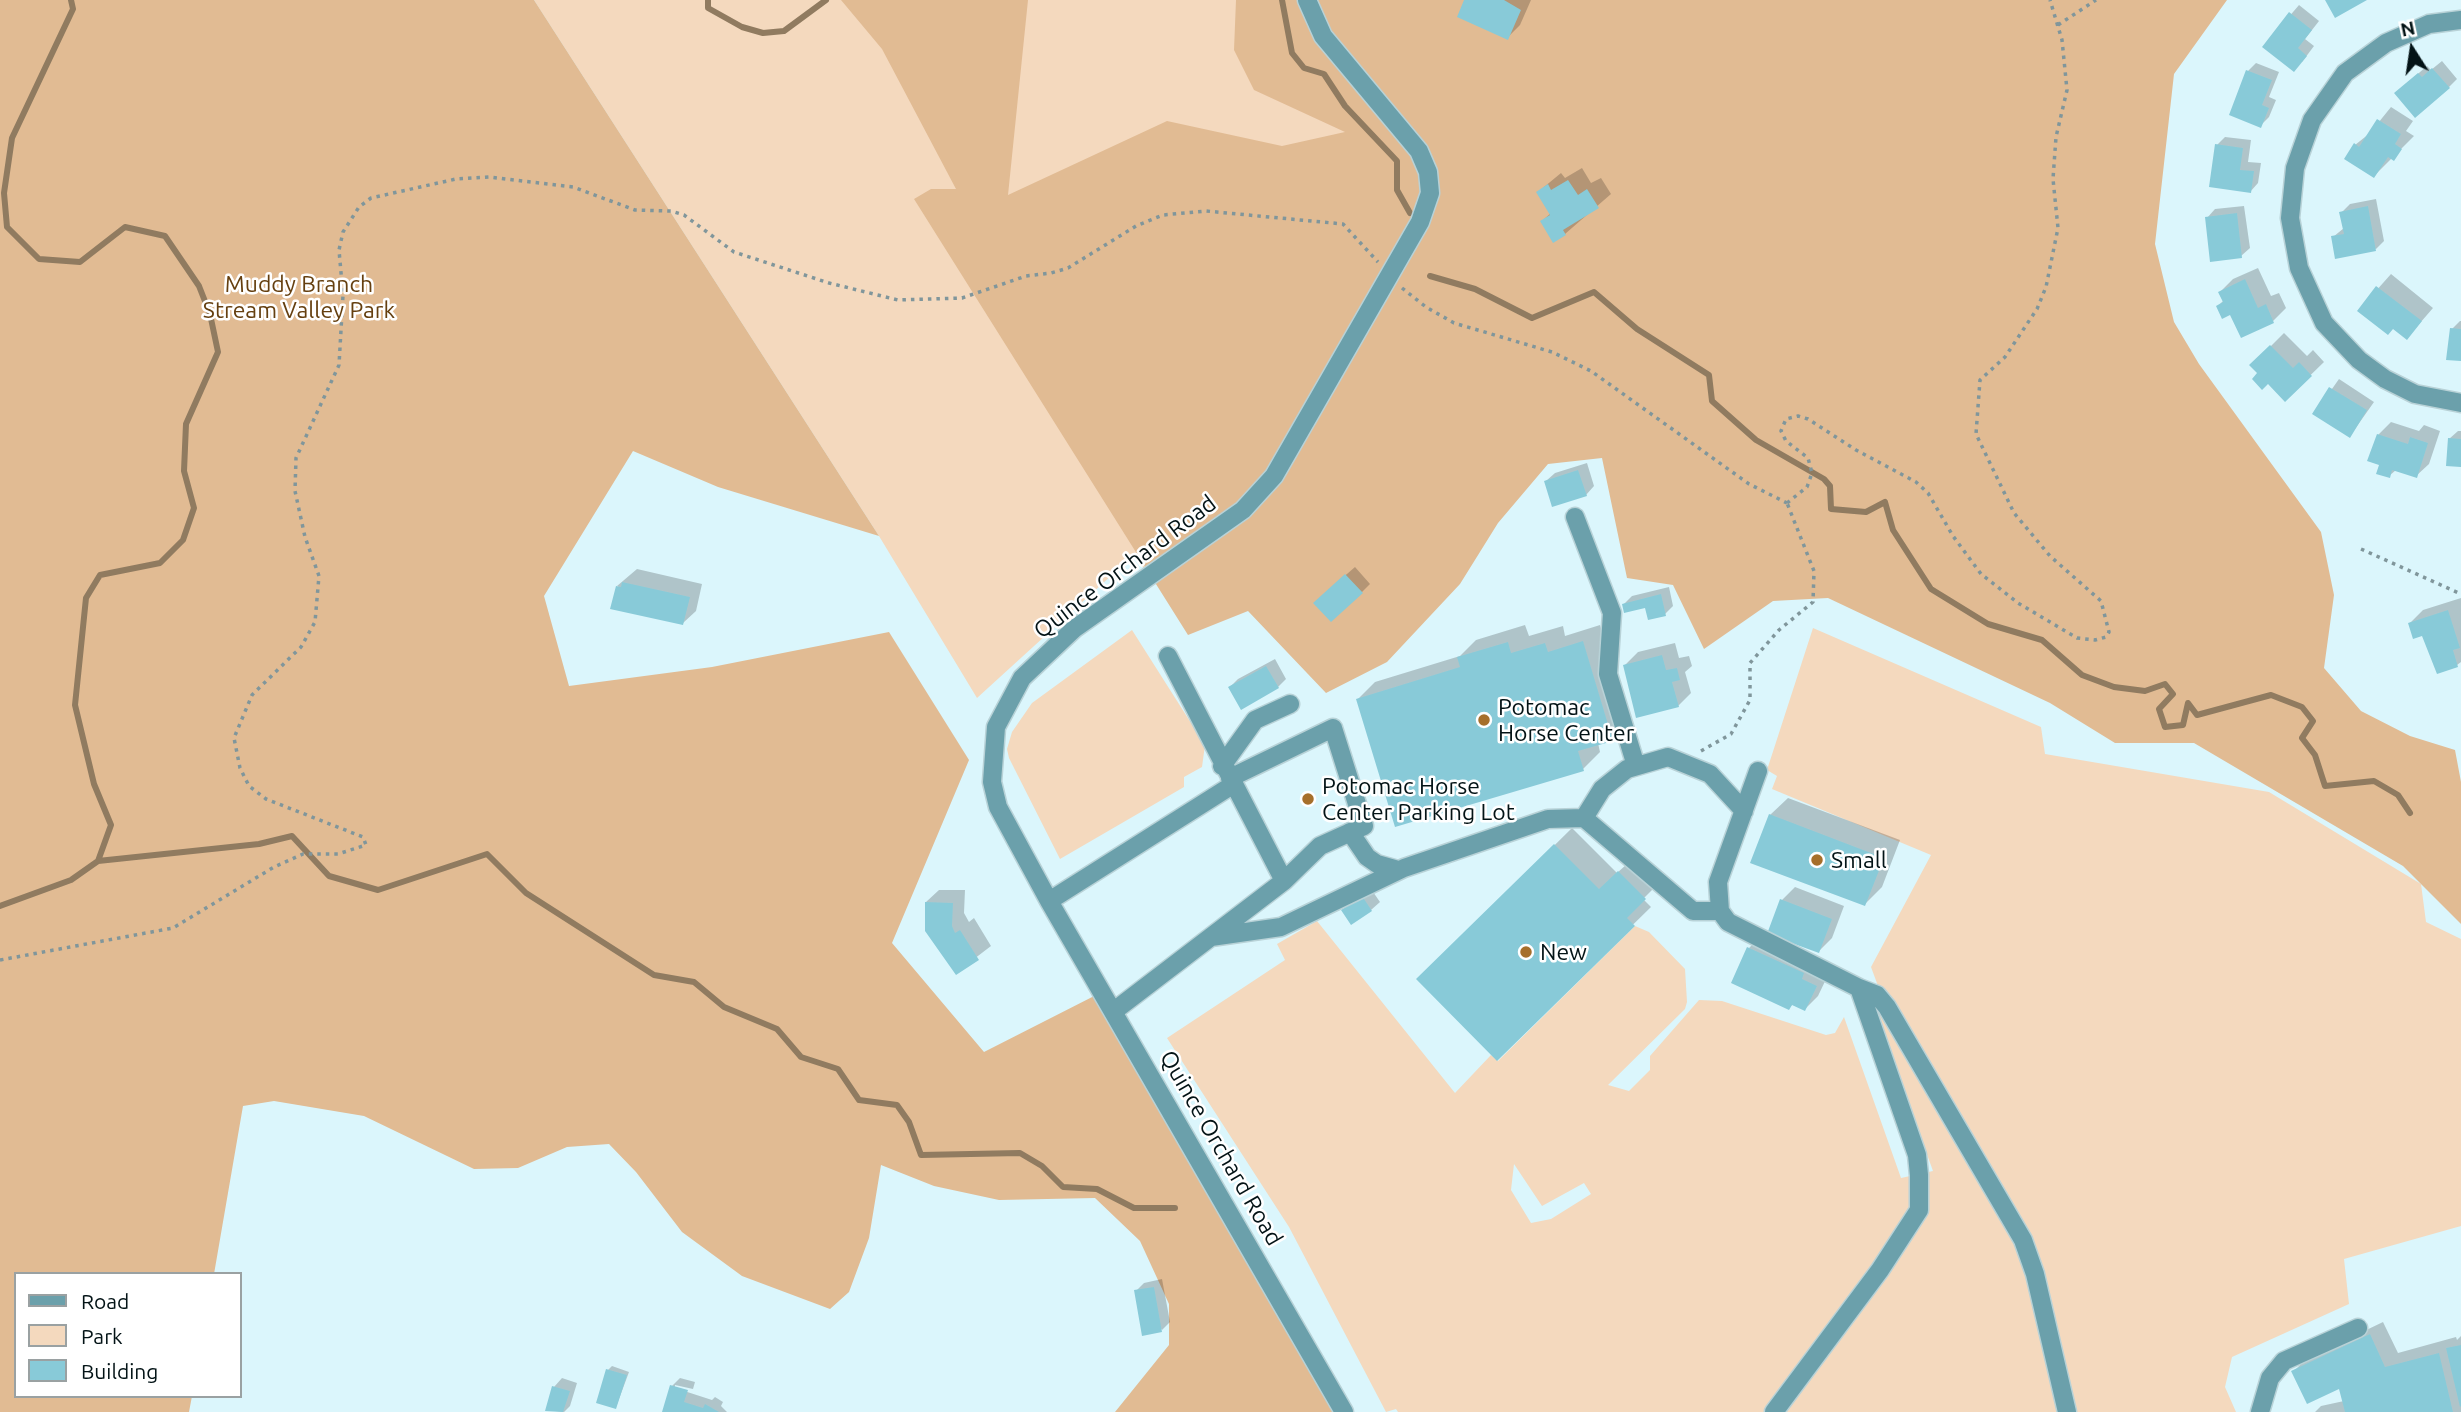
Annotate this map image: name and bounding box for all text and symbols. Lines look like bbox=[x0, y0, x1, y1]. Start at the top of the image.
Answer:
north arrow bbox=[2377, 14, 2447, 84]
text: N bbox=[2398, 16, 2417, 41]
park label: Muddy Branch Stream Valley Park bbox=[203, 270, 395, 324]
street label: Quince Orchard Road bbox=[1028, 490, 1222, 644]
place label: Potomac Horse Center bbox=[1498, 693, 1634, 747]
marker: Potomac Horse Center bbox=[1476, 712, 1492, 728]
place label: Potomac Horse Center Parking Lot bbox=[1322, 772, 1515, 826]
marker: Potomac Horse Center Parking Lot bbox=[1300, 791, 1316, 807]
place label: Small bbox=[1831, 846, 1887, 874]
marker: Small bbox=[1809, 852, 1825, 868]
place label: New bbox=[1540, 938, 1587, 966]
marker: New bbox=[1518, 944, 1534, 960]
street label: Quince Orchard Road bbox=[1154, 1045, 1288, 1251]
legend bbox=[14, 1272, 242, 1398]
text: Road bbox=[81, 1289, 129, 1313]
text: Park bbox=[81, 1324, 123, 1348]
text: Building bbox=[81, 1359, 158, 1383]

